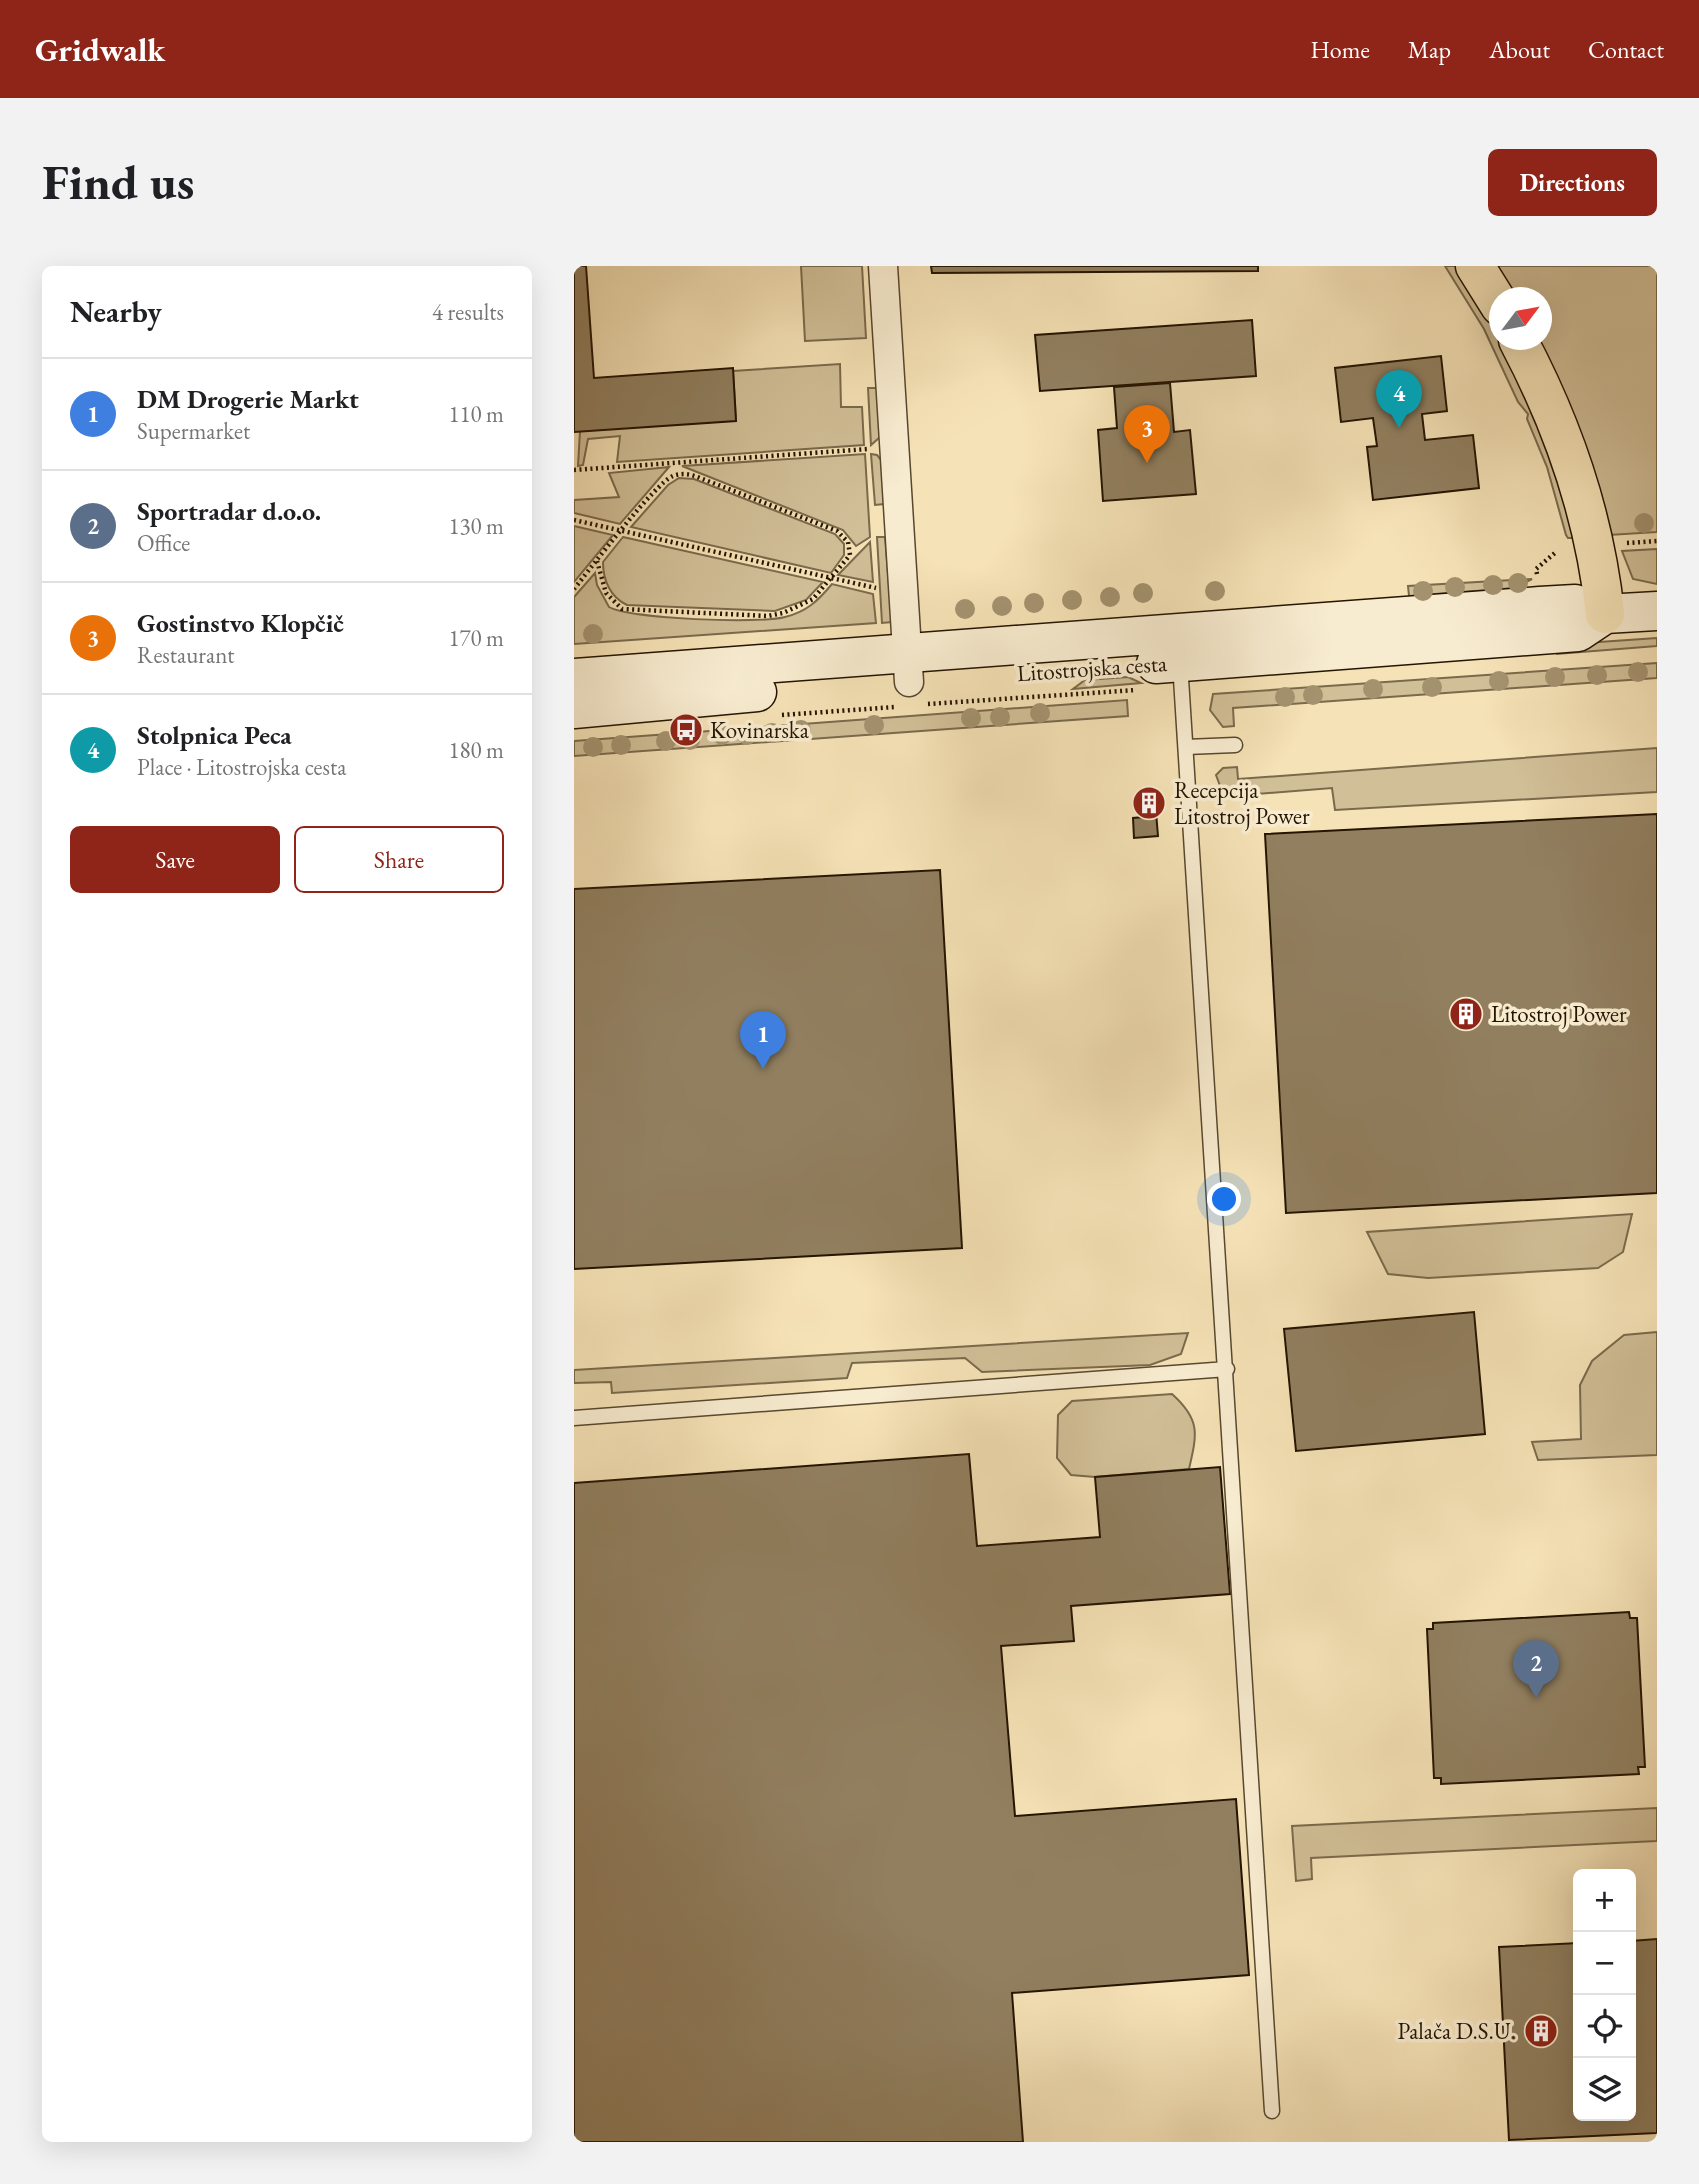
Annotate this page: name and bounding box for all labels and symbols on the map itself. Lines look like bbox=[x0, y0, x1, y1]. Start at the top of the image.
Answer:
north arrow bbox=[1489, 287, 1552, 350]
pin: 4 bbox=[1376, 370, 1422, 428]
pin: 3 bbox=[1124, 405, 1170, 463]
street label: Litostrojska cesta bbox=[1016, 648, 1169, 688]
bus stop icon: Kovinarska bbox=[667, 711, 705, 749]
place label: Kovinarska bbox=[710, 715, 810, 745]
place label: Recepcija Litostroj Power bbox=[1174, 775, 1310, 831]
building icon: Recepcija Litostroj Power bbox=[1130, 784, 1168, 822]
building icon: Litostroj Power bbox=[1447, 995, 1485, 1033]
place label: Litostroj Power bbox=[1491, 999, 1627, 1029]
pin: 1 bbox=[740, 1011, 786, 1069]
your location bbox=[1207, 1182, 1241, 1216]
pin: 2 bbox=[1513, 1640, 1559, 1698]
building icon: Palača D.S.U. bbox=[1522, 2012, 1560, 2050]
place label: Palača D.S.U. bbox=[1398, 2016, 1516, 2046]

